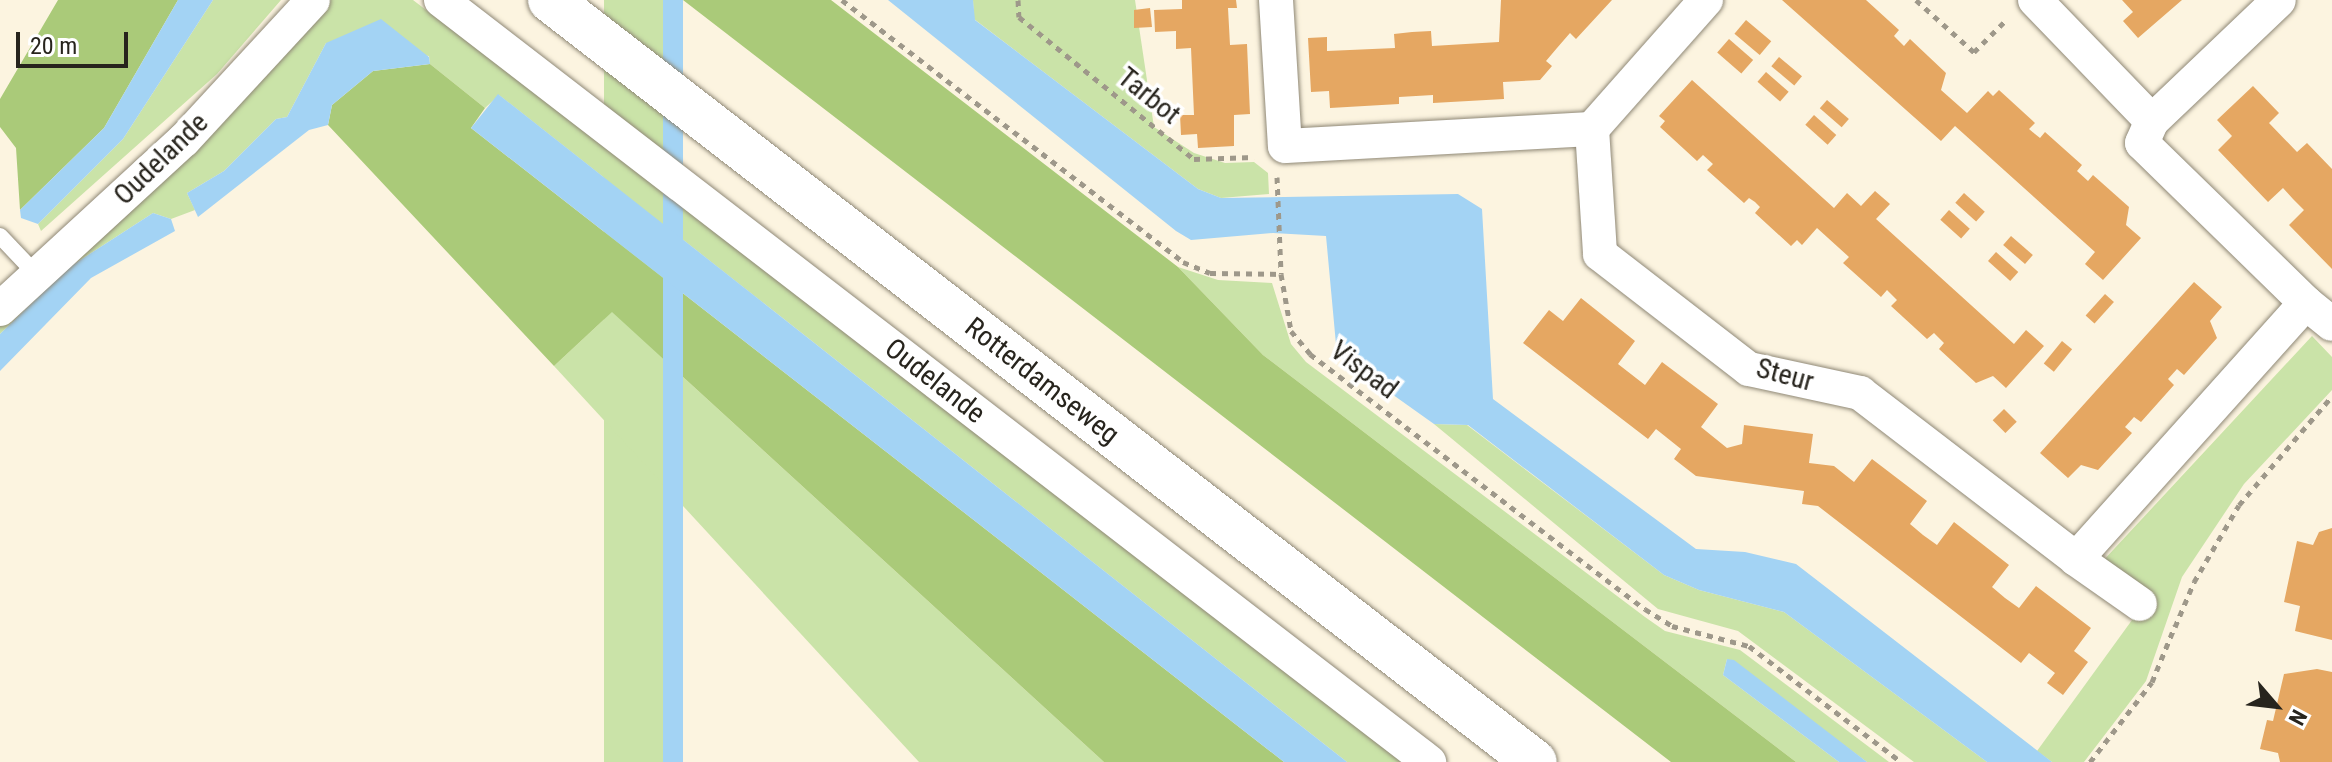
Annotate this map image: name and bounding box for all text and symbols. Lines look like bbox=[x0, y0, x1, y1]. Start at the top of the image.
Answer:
scale bar bbox=[20, 16, 132, 66]
text: 20 m bbox=[30, 32, 77, 60]
street label: Tarbot bbox=[1111, 61, 1187, 131]
street label: Oudelande bbox=[107, 106, 215, 212]
street label: Rotterdamseweg bbox=[958, 310, 1126, 452]
street label: Oudelande bbox=[878, 331, 992, 431]
street label: Vispad bbox=[1324, 334, 1404, 406]
street label: Steur bbox=[1753, 351, 1817, 399]
north arrow bbox=[2236, 666, 2316, 746]
text: N bbox=[2283, 706, 2312, 729]

